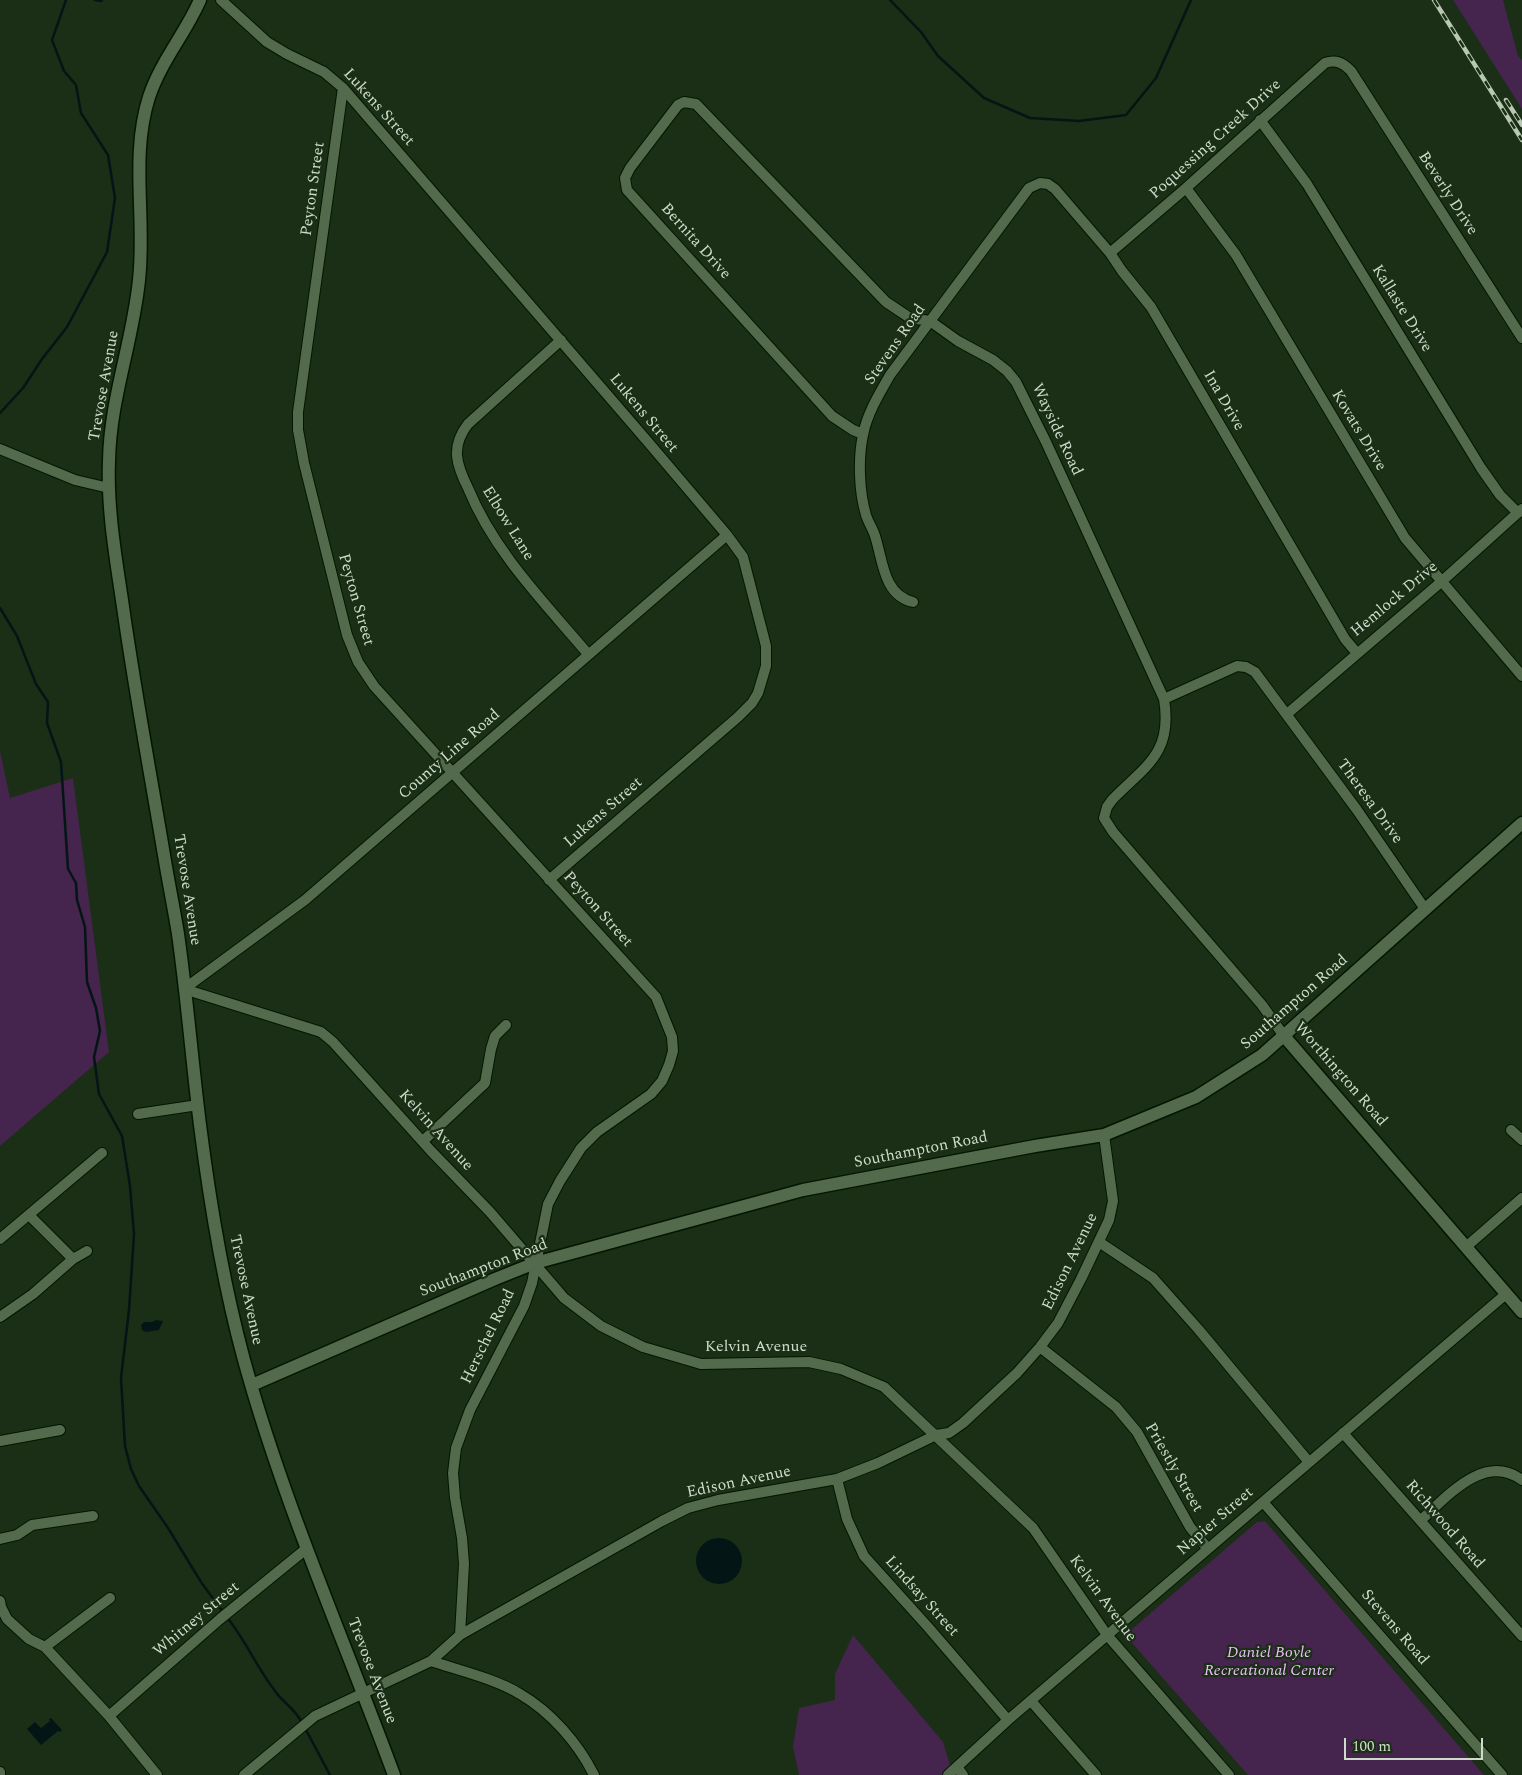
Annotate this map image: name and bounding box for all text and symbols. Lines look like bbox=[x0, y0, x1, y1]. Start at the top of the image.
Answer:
street label: Lukens Street bbox=[338, 65, 418, 151]
street label: Poquessing Creek Drive bbox=[1146, 76, 1286, 204]
street label: Peyton Street bbox=[298, 141, 330, 237]
street label: Beverly Drive bbox=[1413, 149, 1481, 239]
street label: Bernita Drive bbox=[656, 200, 734, 284]
street label: Kallaste Drive bbox=[1366, 262, 1436, 356]
street label: Stevens Road bbox=[861, 301, 931, 389]
street label: Trevose Avenue bbox=[86, 329, 124, 443]
street label: Ina Drive bbox=[1198, 367, 1248, 435]
street label: Lukens Street bbox=[604, 370, 682, 458]
street label: Wayside Road bbox=[1026, 381, 1086, 479]
street label: Kovats Drive bbox=[1326, 387, 1390, 475]
street label: Elbow Lane bbox=[477, 483, 537, 565]
street label: Peyton Street bbox=[333, 552, 377, 648]
street label: Hemlock Drive bbox=[1348, 558, 1442, 642]
street label: County Line Road bbox=[395, 706, 505, 804]
street label: Theresa Drive bbox=[1332, 756, 1406, 848]
street label: Lukens Street bbox=[561, 774, 647, 852]
street label: Trevose Avenue bbox=[168, 833, 204, 947]
street label: Peyton Street bbox=[558, 868, 636, 952]
street label: Southampton Road bbox=[1238, 951, 1352, 1055]
street label: Worthington Road bbox=[1289, 1019, 1391, 1131]
street label: Kelvin Avenue bbox=[394, 1087, 476, 1175]
street label: Southampton Road bbox=[853, 1129, 989, 1173]
street label: Edison Avenue bbox=[1039, 1210, 1103, 1314]
street label: Trevose Avenue bbox=[224, 1233, 266, 1347]
street label: Southampton Road bbox=[417, 1236, 551, 1302]
street label: Herschel Road bbox=[458, 1286, 520, 1388]
street label: Kelvin Avenue bbox=[705, 1338, 807, 1358]
street label: Priestly Street bbox=[1140, 1420, 1206, 1516]
street label: Edison Avenue bbox=[685, 1463, 793, 1503]
street label: Richwood Road bbox=[1400, 1477, 1488, 1573]
street label: Napier Street bbox=[1174, 1484, 1258, 1560]
street label: Kelvin Avenue bbox=[1064, 1552, 1140, 1646]
street label: Lindsay Street bbox=[880, 1553, 962, 1641]
street label: Whitney Street bbox=[150, 1578, 244, 1662]
street label: Stevens Road bbox=[1356, 1586, 1432, 1670]
street label: Trevose Avenue bbox=[342, 1615, 400, 1727]
park label: Daniel Boyle Recreational Center bbox=[1204, 1644, 1334, 1682]
scale bar bbox=[1347, 1728, 1486, 1760]
text: 100 m bbox=[1352, 1735, 1391, 1758]

